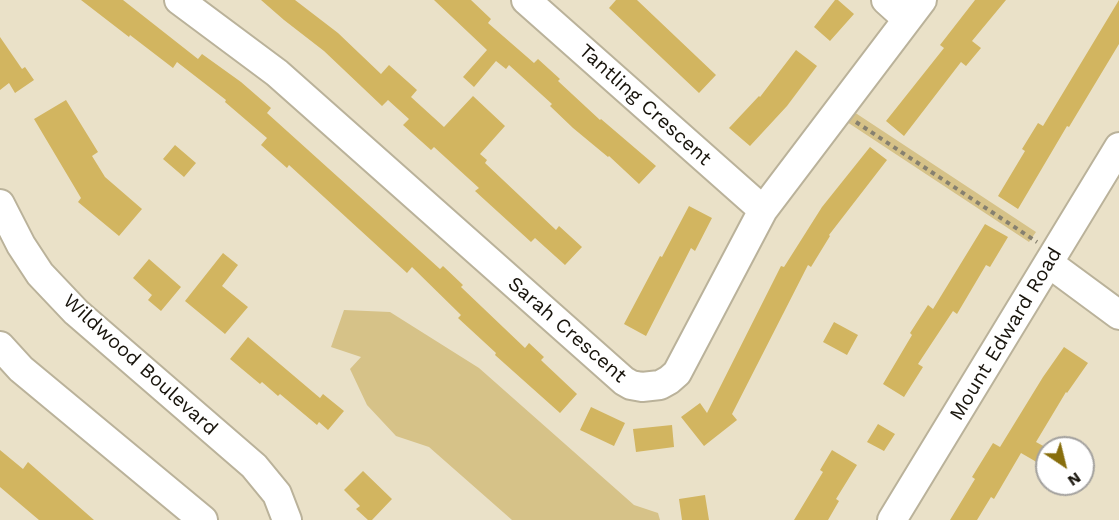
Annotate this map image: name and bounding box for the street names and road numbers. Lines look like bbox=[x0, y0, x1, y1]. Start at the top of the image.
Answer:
street label: Tantling Crescent bbox=[574, 39, 716, 171]
street label: Mount Edward Road bbox=[945, 243, 1067, 425]
street label: Sarah Crescent bbox=[503, 272, 631, 388]
street label: Wildwood Boulevard bbox=[58, 289, 222, 441]

